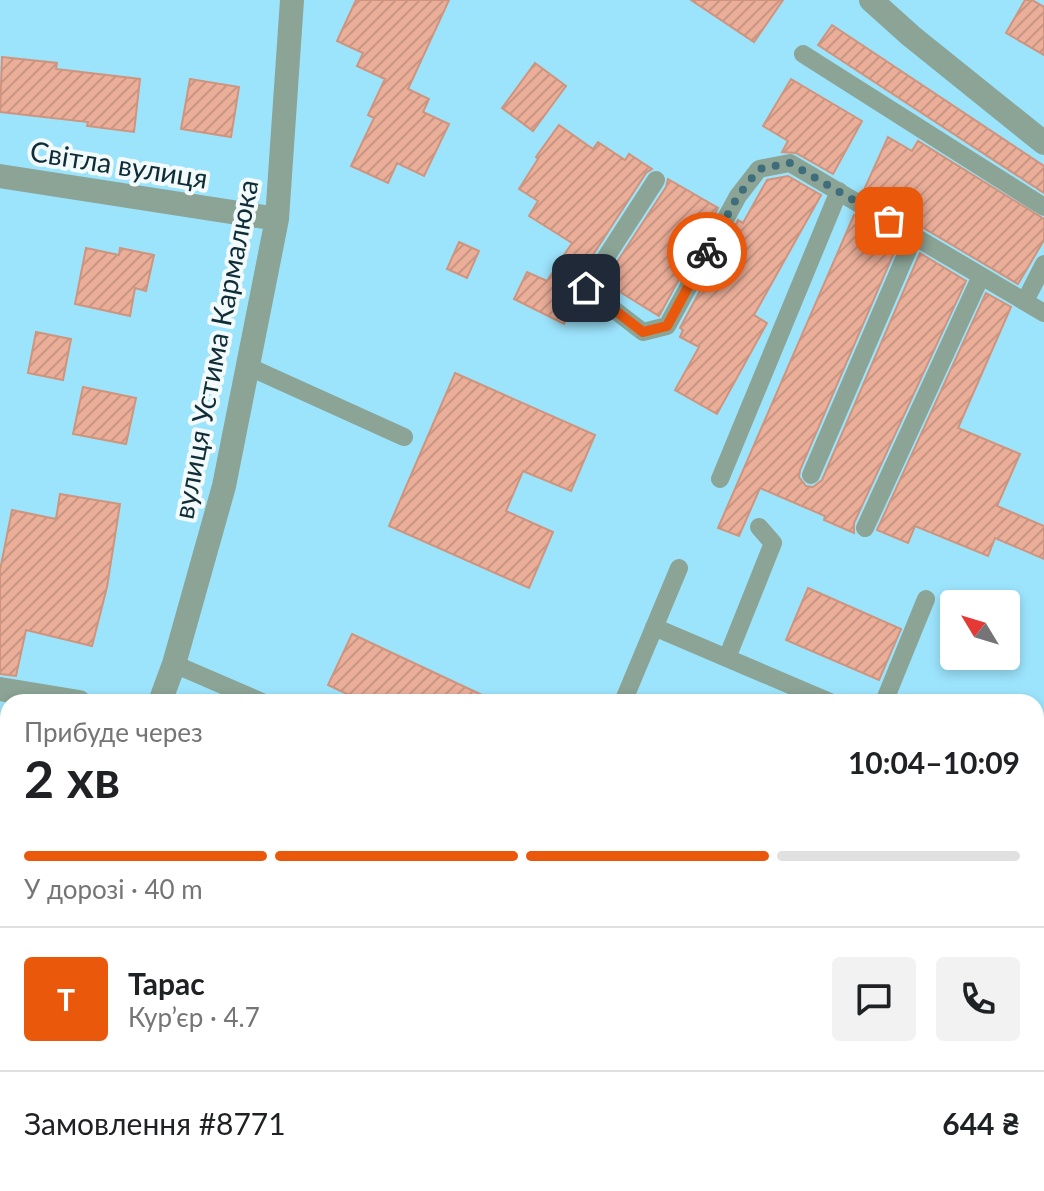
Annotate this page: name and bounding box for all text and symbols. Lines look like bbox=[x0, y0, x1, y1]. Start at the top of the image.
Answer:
street label: Світла вулиця bbox=[28, 133, 210, 195]
street label: вулиця Устима Кармалюка bbox=[165, 176, 265, 522]
pin bbox=[855, 187, 923, 255]
icon: bag bbox=[867, 199, 911, 243]
courier bbox=[667, 212, 747, 292]
icon: bike bbox=[685, 230, 729, 274]
pin bbox=[552, 254, 620, 322]
icon: home bbox=[564, 266, 608, 310]
north arrow bbox=[940, 590, 1020, 670]
map controls bbox=[940, 590, 1020, 670]
text: Прибуде через bbox=[24, 716, 203, 748]
text: 10:04–10:09 bbox=[848, 744, 1020, 780]
text: 2 хв bbox=[24, 747, 120, 809]
text: У дорозі · 40 m bbox=[24, 873, 203, 905]
button: chat bbox=[832, 957, 916, 1041]
button: phone bbox=[936, 957, 1020, 1041]
text: Тарас bbox=[128, 965, 205, 1001]
text: Т bbox=[57, 981, 75, 1017]
text: Кур’єр · 4.7 bbox=[128, 1001, 260, 1033]
text: Замовлення #8771 bbox=[24, 1105, 286, 1141]
text: 644 ₴ bbox=[942, 1105, 1020, 1141]

